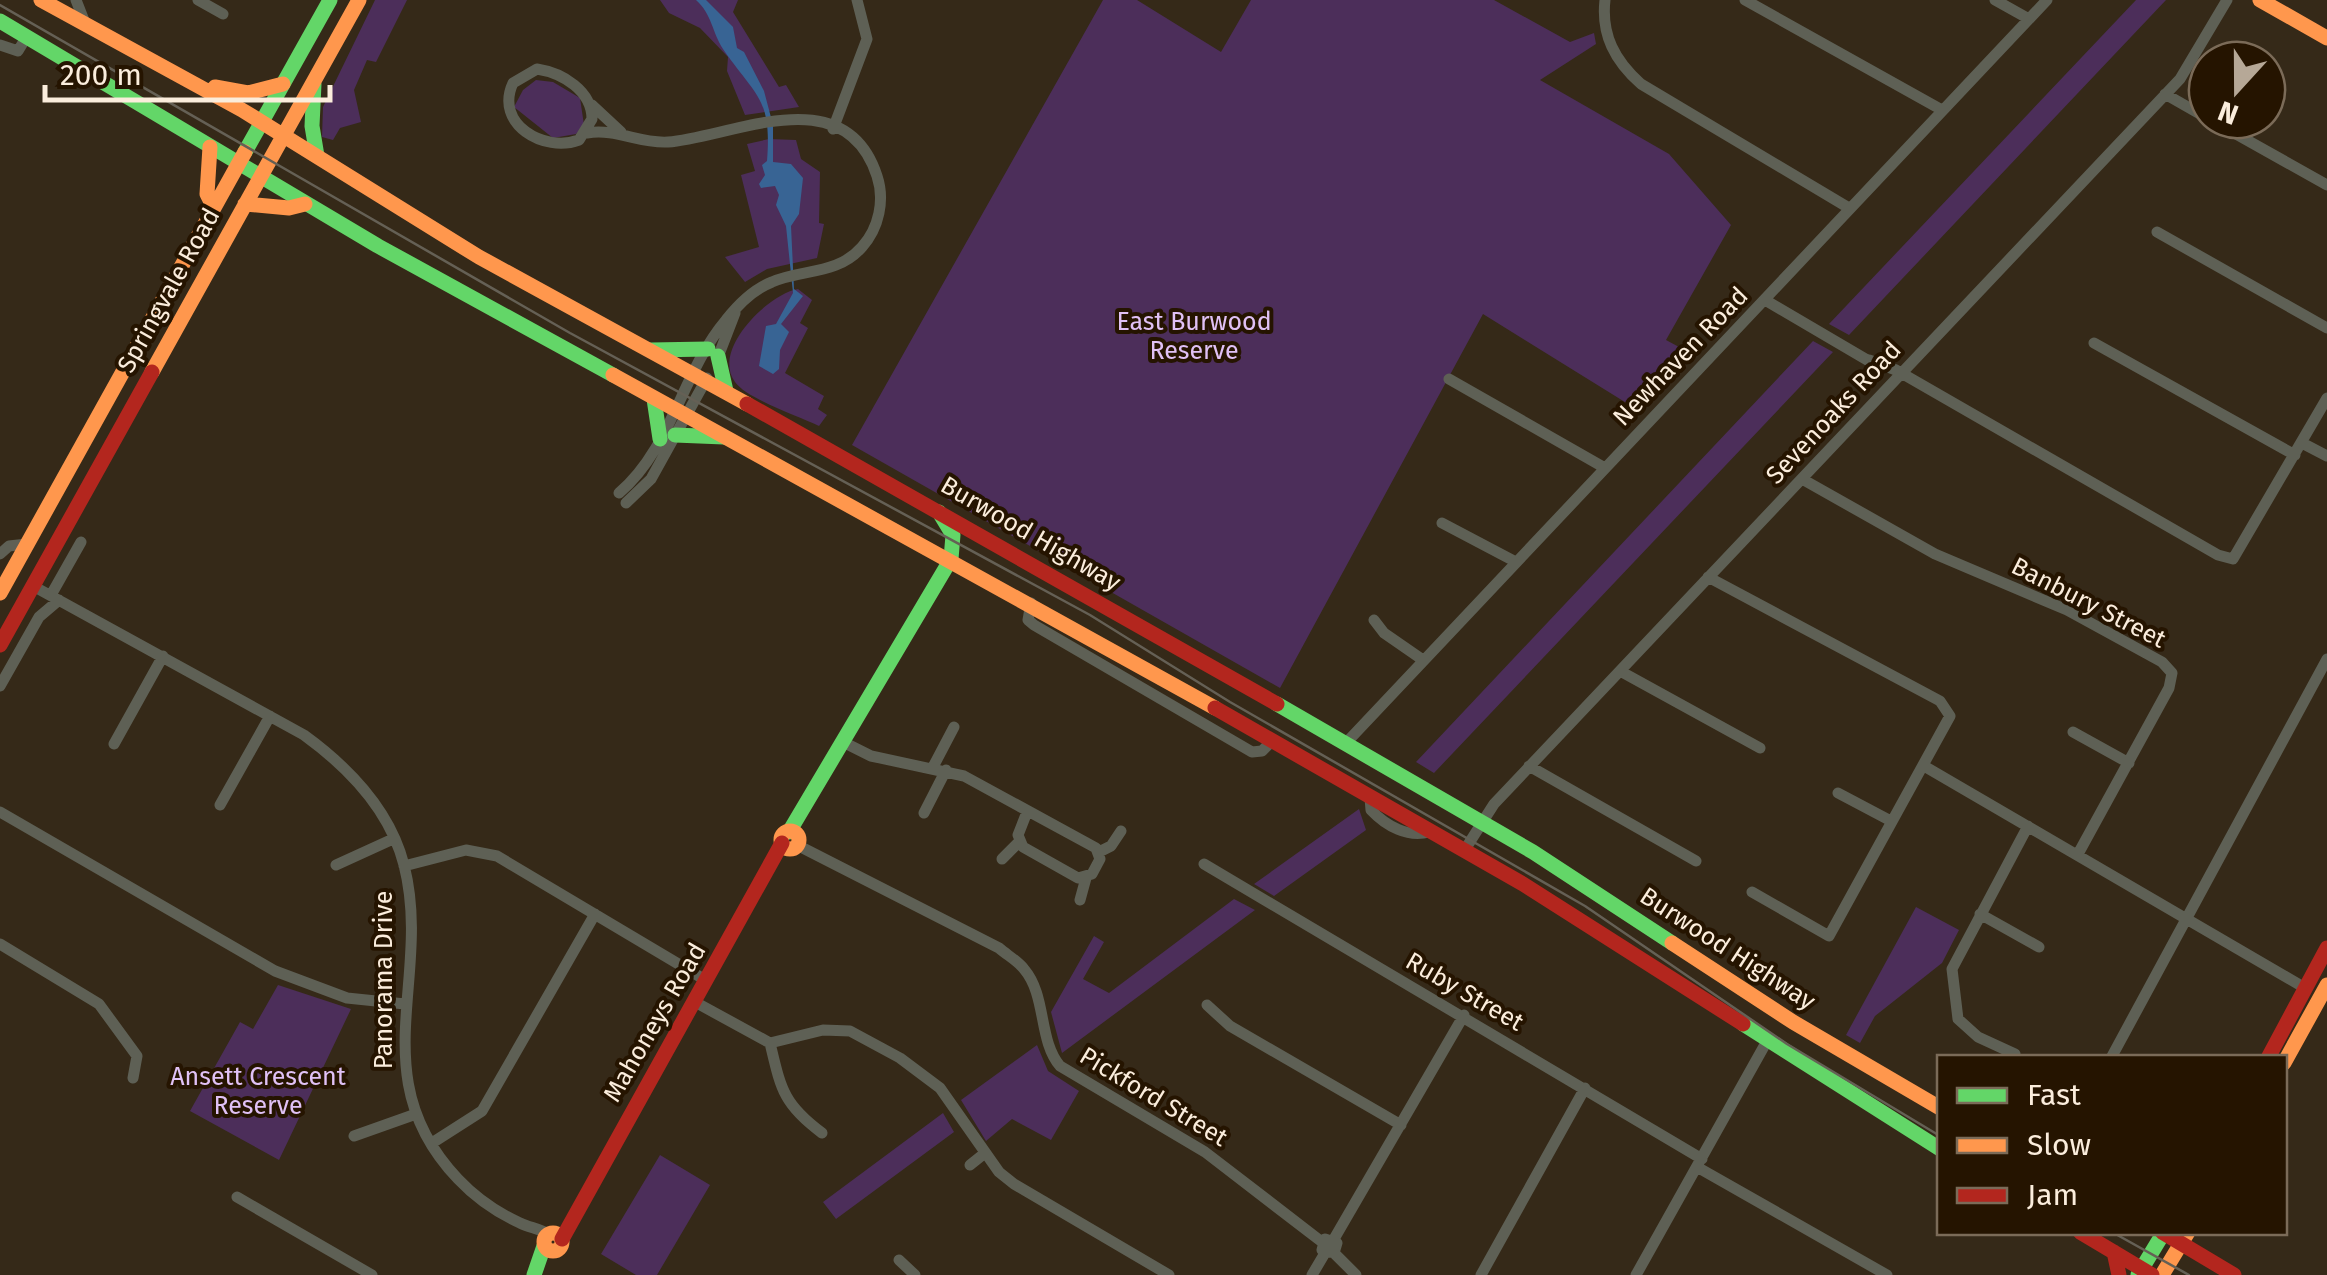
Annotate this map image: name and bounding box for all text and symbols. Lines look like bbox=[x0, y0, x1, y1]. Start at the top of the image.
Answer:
scale bar bbox=[45, 40, 330, 102]
north arrow bbox=[2187, 40, 2287, 140]
text: 200 m bbox=[60, 57, 142, 93]
text: N bbox=[2214, 94, 2243, 132]
street label: Springvale Road bbox=[111, 203, 226, 378]
street label: Newhaven Road bbox=[1607, 281, 1754, 432]
park label: East Burwood Reserve bbox=[1116, 307, 1272, 366]
street label: Sevenoaks Road bbox=[1760, 335, 1908, 490]
street label: Burwood Highway bbox=[935, 470, 1126, 598]
street label: Banbury Street bbox=[2006, 551, 2172, 655]
street label: Burwood Highway bbox=[1634, 881, 1821, 1017]
street label: Panorama Drive bbox=[369, 891, 399, 1069]
street label: Mahoneys Road bbox=[597, 938, 712, 1107]
street label: Ruby Street bbox=[1400, 946, 1530, 1038]
street label: Pickford Street bbox=[1074, 1041, 1234, 1153]
legend bbox=[1937, 1055, 2287, 1235]
park label: Ansett Crescent Reserve bbox=[170, 1062, 347, 1121]
text: Fast bbox=[2027, 1077, 2081, 1113]
text: Slow bbox=[2027, 1127, 2091, 1163]
text: Jam bbox=[2027, 1177, 2078, 1213]

